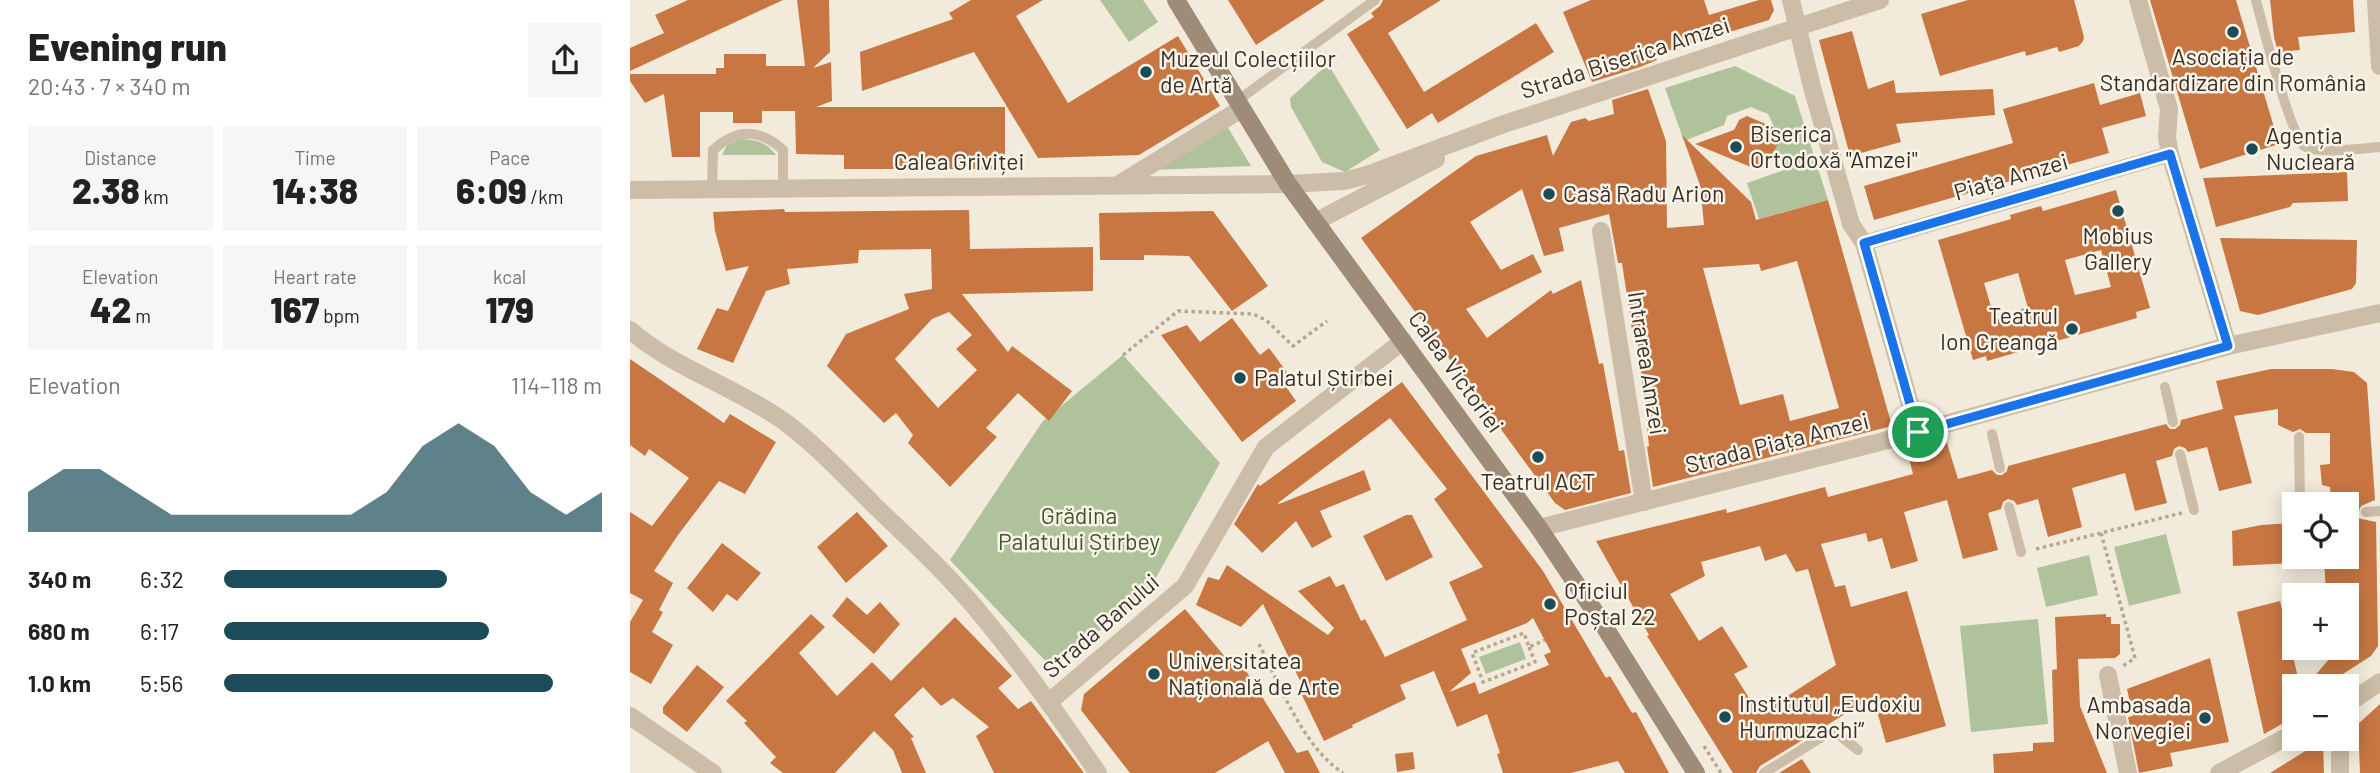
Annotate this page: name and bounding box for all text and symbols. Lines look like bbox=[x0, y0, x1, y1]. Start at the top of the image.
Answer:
street label: Strada Biserica Amzei bbox=[1517, 10, 1733, 104]
text: Evening run bbox=[28, 23, 227, 69]
button: share bbox=[528, 23, 602, 97]
marker: Asociația de Standardizare din România bbox=[2225, 24, 2241, 40]
place label: Asociația de Standardizare din România bbox=[2100, 42, 2366, 96]
place label: Muzeul Colecțiilor de Artă bbox=[1160, 44, 1336, 98]
marker: Muzeul Colecțiilor de Artă bbox=[1138, 64, 1154, 80]
text: 20:43 · 7 × 340 m bbox=[28, 72, 191, 100]
place label: Biserica Ortodoxă "Amzei" bbox=[1750, 119, 1918, 173]
place label: Agenția Nucleară bbox=[2266, 121, 2355, 175]
marker: Biserica Ortodoxă "Amzei" bbox=[1728, 139, 1744, 155]
marker: Agenția Nucleară bbox=[2244, 141, 2260, 157]
text: Distance bbox=[84, 146, 157, 169]
text: Time bbox=[294, 146, 336, 169]
text: Pace bbox=[489, 146, 530, 169]
street label: Piața Amzei bbox=[1951, 146, 2071, 206]
street label: Calea Griviței bbox=[894, 147, 1024, 175]
text: 2.38 bbox=[72, 169, 140, 211]
text: 14:38 bbox=[272, 169, 358, 211]
text: 6:09 bbox=[456, 169, 527, 211]
place label: Casă Radu Arion bbox=[1563, 179, 1724, 207]
text: km bbox=[140, 185, 169, 208]
text: /km bbox=[527, 185, 563, 208]
marker: Casă Radu Arion bbox=[1541, 186, 1557, 202]
marker: Mobius Gallery bbox=[2110, 203, 2126, 219]
place label: Mobius Gallery bbox=[2083, 221, 2153, 275]
text: Elevation bbox=[82, 265, 159, 288]
text: Heart rate bbox=[273, 265, 357, 288]
text: kcal bbox=[493, 265, 526, 288]
text: 42 bbox=[90, 288, 131, 330]
text: 167 bbox=[270, 288, 319, 330]
text: 179 bbox=[485, 288, 534, 330]
street label: Intrarea Amzei bbox=[1623, 289, 1673, 437]
place label: Teatrul Ion Creangă bbox=[1940, 301, 2058, 355]
text: m bbox=[131, 304, 151, 327]
text: bpm bbox=[319, 304, 360, 327]
street label: Calea Victoriei bbox=[1403, 305, 1510, 438]
marker: Teatrul Ion Creangă bbox=[2064, 321, 2080, 337]
place label: Palatul Știrbei bbox=[1254, 363, 1393, 391]
marker: Palatul Știrbei bbox=[1232, 370, 1248, 386]
text: Elevation bbox=[28, 371, 121, 399]
text: 114–118 m bbox=[511, 371, 602, 399]
pin bbox=[1888, 402, 1948, 462]
street label: Strada Piața Amzei bbox=[1682, 406, 1871, 478]
icon: arrive bbox=[1899, 413, 1937, 451]
marker: Teatrul ACT bbox=[1530, 449, 1546, 465]
place label: Teatrul ACT bbox=[1481, 467, 1595, 495]
map controls bbox=[2282, 492, 2359, 751]
button: locate bbox=[2282, 492, 2359, 569]
park label: Grădina Palatului Știrbey bbox=[998, 501, 1160, 555]
text: 340 m bbox=[28, 565, 91, 593]
text: 6:32 bbox=[140, 565, 184, 593]
street label: Strada Banului bbox=[1036, 567, 1164, 683]
place label: Oficiul Poștal 22 bbox=[1564, 576, 1656, 630]
button: + bbox=[2282, 583, 2359, 660]
marker: Oficiul Poștal 22 bbox=[1542, 596, 1558, 612]
text: 680 m bbox=[28, 617, 90, 645]
text: 6:17 bbox=[140, 617, 179, 645]
place label: Universitatea Națională de Arte bbox=[1168, 646, 1340, 700]
marker: Universitatea Națională de Arte bbox=[1146, 666, 1162, 682]
text: 1.0 km bbox=[28, 669, 91, 697]
text: 5:56 bbox=[140, 669, 183, 697]
button: − bbox=[2282, 674, 2359, 751]
place label: Institutul „Eudoxiu Hurmuzachi” bbox=[1739, 689, 1920, 743]
place label: Ambasada Norvegiei bbox=[2087, 690, 2191, 744]
marker: Institutul „Eudoxiu Hurmuzachi” bbox=[1717, 709, 1733, 725]
marker: Ambasada Norvegiei bbox=[2197, 710, 2213, 726]

